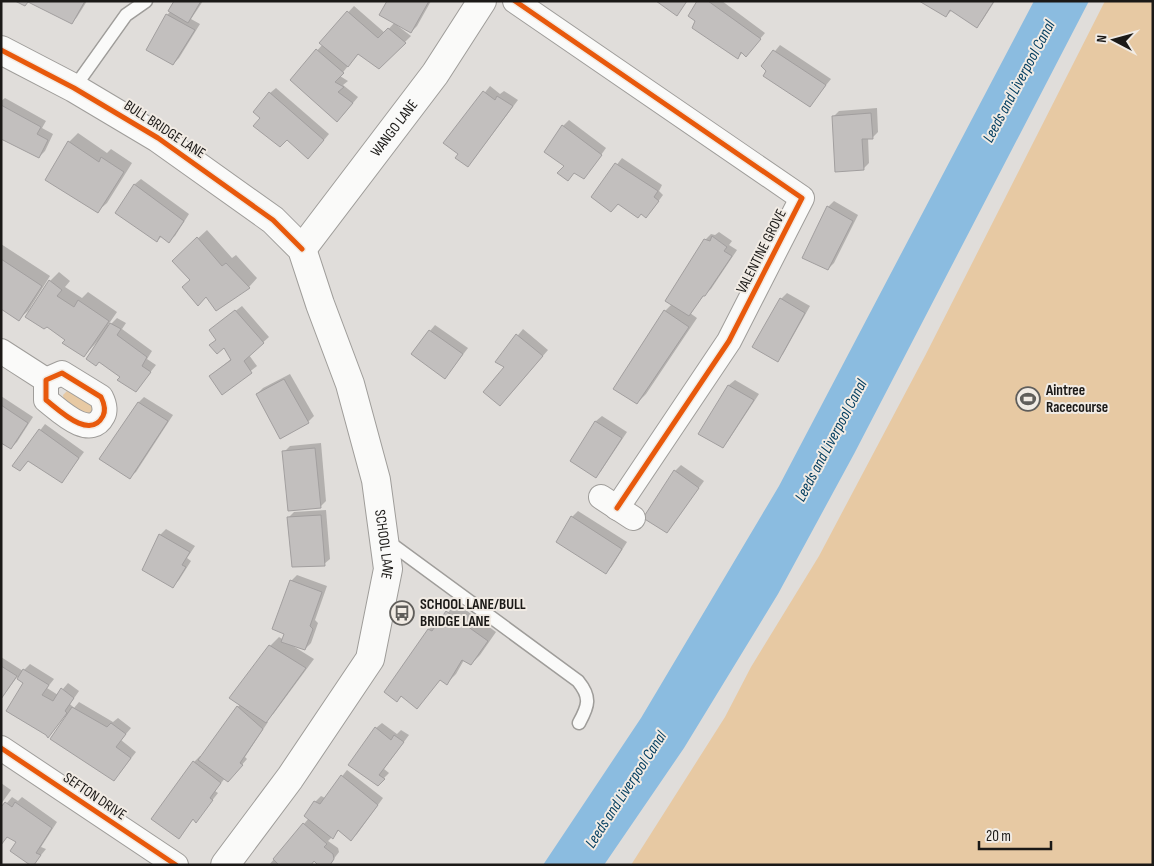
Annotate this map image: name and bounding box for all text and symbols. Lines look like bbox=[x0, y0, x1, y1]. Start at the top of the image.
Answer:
north arrow bbox=[1089, 15, 1139, 65]
water label: Leeds and Liverpool Canal bbox=[979, 17, 1060, 146]
text: N bbox=[1093, 34, 1110, 43]
street label: BULL BRIDGE LANE bbox=[120, 96, 209, 163]
street label: WANGO LANE bbox=[367, 96, 422, 161]
street label: VALENTINE GROVE bbox=[732, 206, 791, 297]
water label: Leeds and Liverpool Canal bbox=[791, 376, 872, 505]
place label: Aintree Racecourse bbox=[1045, 381, 1108, 417]
sports icon: Aintree Racecourse bbox=[1015, 386, 1041, 412]
street label: SCHOOL LANE bbox=[370, 508, 398, 581]
place label: SCHOOL LANE/BULL BRIDGE LANE bbox=[420, 595, 526, 631]
bus stop icon: SCHOOL LANE/BULL BRIDGE LANE bbox=[389, 600, 415, 626]
water label: Leeds and Liverpool Canal bbox=[581, 727, 672, 852]
street label: SEFTON DRIVE bbox=[60, 768, 130, 824]
scale bar bbox=[979, 818, 1052, 850]
text: 20 m bbox=[986, 827, 1011, 846]

